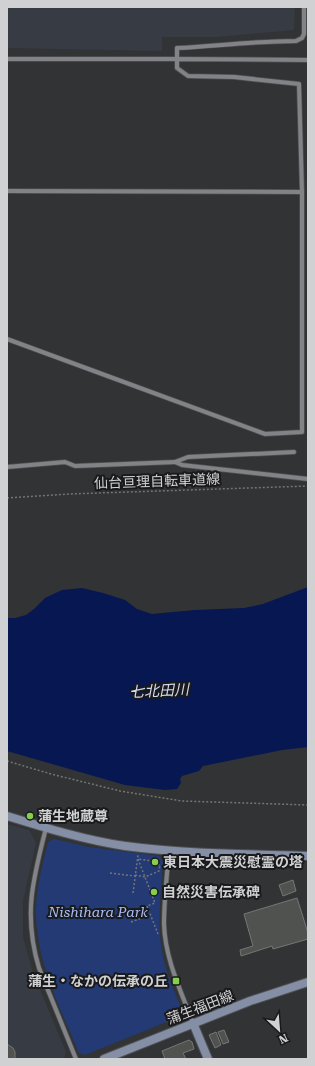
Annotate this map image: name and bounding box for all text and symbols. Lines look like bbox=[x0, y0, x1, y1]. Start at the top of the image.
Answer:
street label: 仙台亘理自転車道線 bbox=[94, 471, 220, 491]
water label: 七北田川 bbox=[129, 680, 191, 702]
place label: 蒲生地蔵尊 bbox=[38, 808, 108, 824]
marker: 蒲生地蔵尊 bbox=[25, 811, 35, 821]
place label: 東日本大震災慰霊の塔 bbox=[163, 854, 303, 870]
marker: 東日本大震災慰霊の塔 bbox=[150, 857, 160, 867]
place label: 自然災害伝承碑 bbox=[162, 884, 260, 900]
marker: 自然災害伝承碑 bbox=[149, 887, 159, 897]
park label: Nishihara Park bbox=[47, 904, 148, 920]
place label: 蒲生・なかの伝承の丘 bbox=[28, 973, 168, 989]
marker: 蒲生・なかの伝承の丘 bbox=[171, 976, 181, 986]
street label: 蒲生福田線 bbox=[164, 987, 236, 1027]
north arrow bbox=[259, 1010, 299, 1050]
text: N bbox=[276, 1031, 290, 1046]

